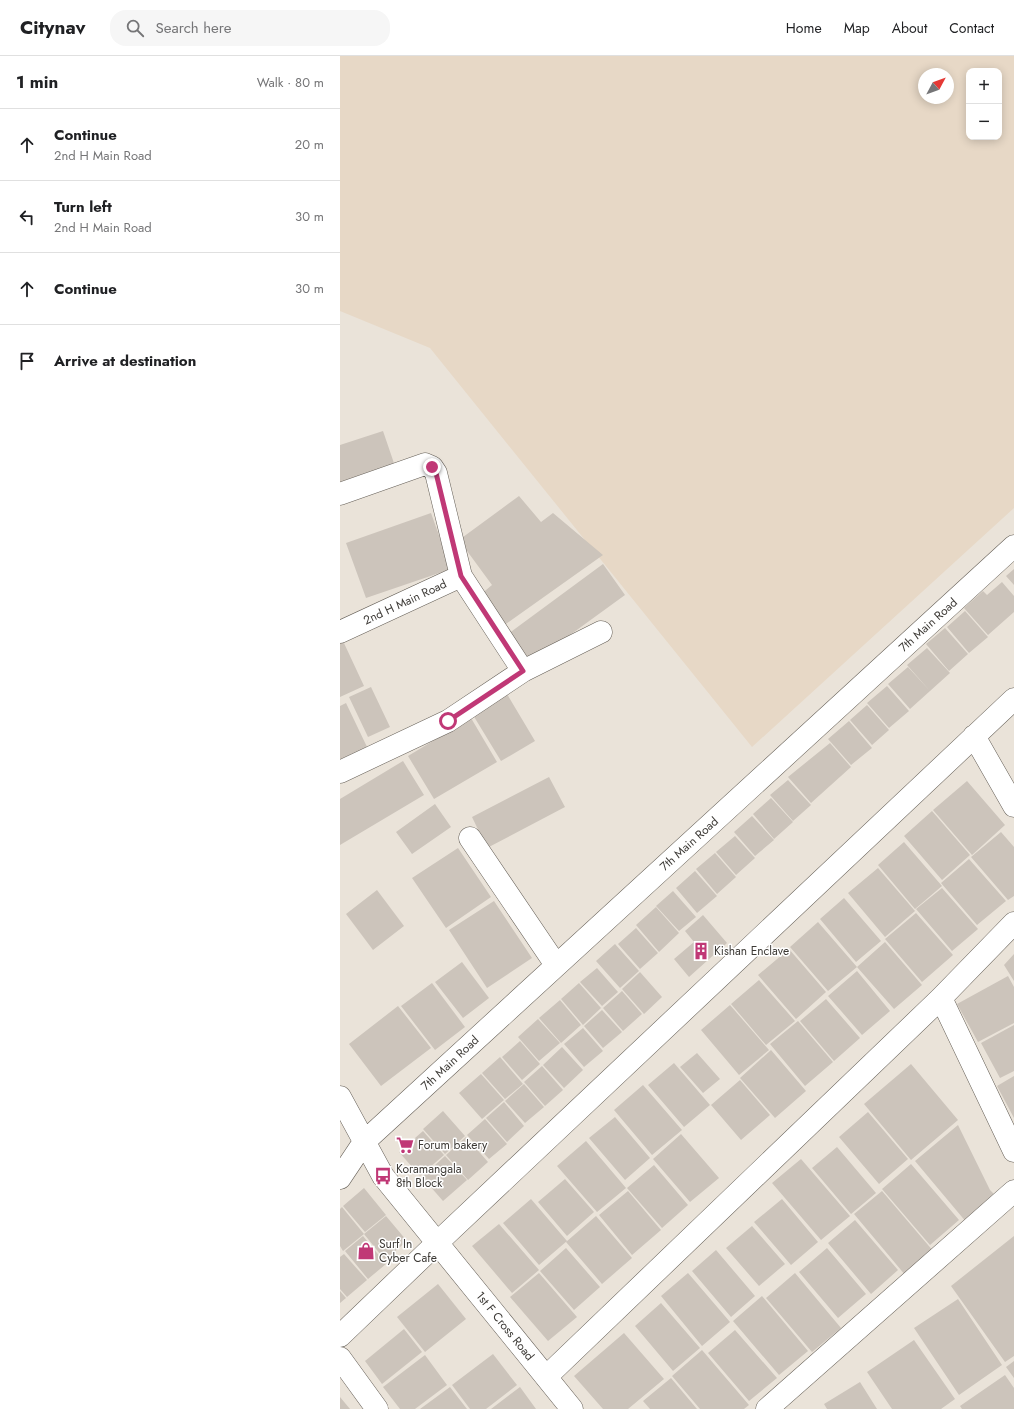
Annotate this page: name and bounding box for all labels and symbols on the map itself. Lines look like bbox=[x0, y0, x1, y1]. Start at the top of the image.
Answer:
north arrow bbox=[918, 68, 954, 104]
route end bbox=[423, 458, 441, 476]
street label: 2nd H Main Road bbox=[360, 575, 450, 629]
street label: 7th Main Road bbox=[895, 594, 961, 656]
route start bbox=[439, 712, 457, 730]
street label: 7th Main Road bbox=[656, 813, 722, 875]
building icon: Kishan Enclave bbox=[691, 941, 711, 961]
place label: Kishan Enclave bbox=[714, 942, 789, 960]
street label: 7th Main Road bbox=[417, 1031, 483, 1095]
supermarket icon: Forum bakery bbox=[395, 1135, 415, 1155]
place label: Forum bakery bbox=[418, 1136, 488, 1154]
place label: Koramangala 8th Block bbox=[396, 1160, 462, 1192]
bus stop icon: Koramangala 8th Block bbox=[373, 1166, 393, 1186]
place label: Surf In Cyber Cafe bbox=[379, 1235, 437, 1267]
shop icon: Surf In Cyber Cafe bbox=[356, 1241, 376, 1261]
street label: 1st F Cross Road bbox=[472, 1288, 538, 1364]

